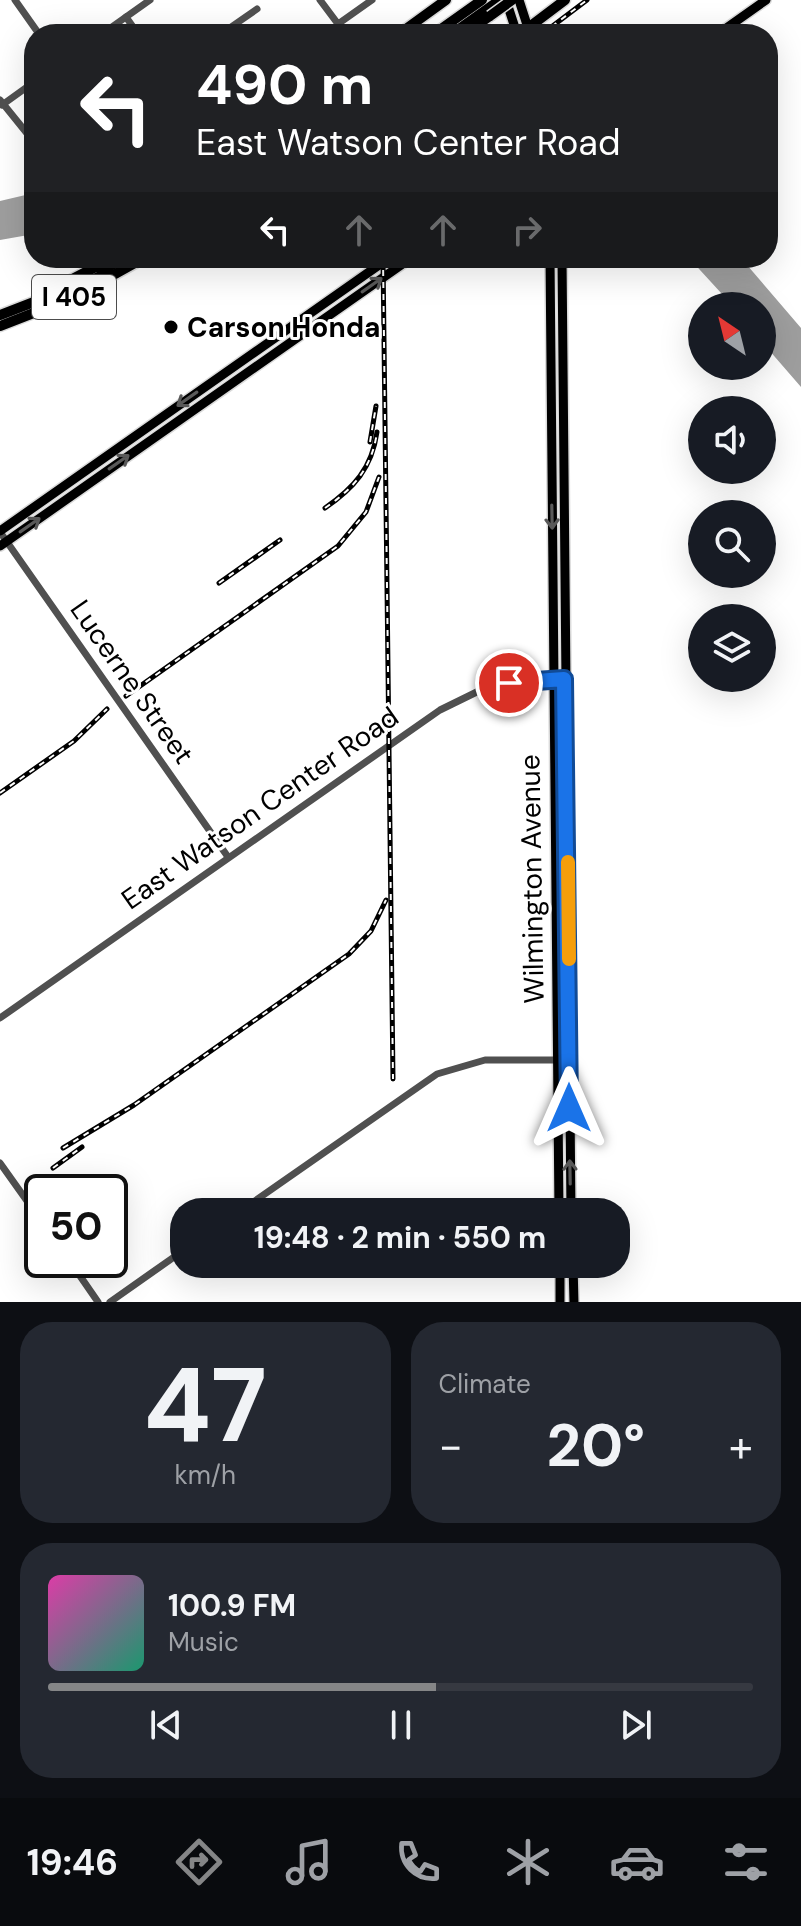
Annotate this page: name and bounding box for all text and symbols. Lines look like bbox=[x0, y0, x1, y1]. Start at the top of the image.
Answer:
text: 490 m bbox=[196, 48, 373, 121]
icon: left bbox=[64, 56, 168, 160]
text: East Watson Center Road bbox=[196, 119, 621, 166]
icon: left bbox=[253, 208, 297, 252]
icon: ahead bbox=[337, 208, 381, 252]
icon: ahead bbox=[421, 208, 465, 252]
icon: right bbox=[505, 208, 549, 252]
road number: I 405 bbox=[32, 275, 116, 319]
one-way arrow bbox=[361, 277, 383, 293]
north arrow bbox=[688, 292, 776, 380]
map controls bbox=[688, 292, 776, 692]
place label: Carson Honda bbox=[187, 309, 380, 346]
marker: Carson Honda bbox=[162, 318, 180, 336]
one-way arrow bbox=[176, 391, 198, 407]
button: sound bbox=[688, 396, 776, 484]
one-way arrow bbox=[108, 454, 130, 470]
button: search bbox=[688, 500, 776, 588]
one-way arrow bbox=[544, 503, 559, 530]
one-way arrow bbox=[19, 517, 40, 534]
street label: Lucerne Street bbox=[62, 593, 202, 771]
button: layers bbox=[688, 604, 776, 692]
pin bbox=[475, 649, 543, 717]
icon: arrive bbox=[487, 661, 531, 705]
street label: East Watson Center Road bbox=[114, 698, 406, 918]
street label: Wilmington Avenue bbox=[511, 754, 553, 1004]
position arrow bbox=[527, 1066, 611, 1150]
one-way arrow bbox=[563, 1159, 578, 1186]
speed limit sign: 50 bbox=[24, 1174, 128, 1278]
text: 19:48 · 2 min · 550 m bbox=[254, 1218, 546, 1257]
text: 47 bbox=[144, 1338, 267, 1473]
text: Climate bbox=[439, 1367, 531, 1401]
text: 20° bbox=[547, 1406, 645, 1485]
text: − bbox=[439, 1417, 463, 1475]
text: + bbox=[729, 1417, 753, 1475]
text: km/h bbox=[175, 1458, 236, 1492]
text: 100.9 FM bbox=[168, 1586, 296, 1625]
text: Music bbox=[168, 1625, 239, 1659]
icon: previous bbox=[144, 1703, 188, 1747]
icon: pause bbox=[379, 1703, 423, 1747]
icon: next bbox=[614, 1703, 658, 1747]
icon: directions bbox=[171, 1834, 227, 1890]
icon: music bbox=[281, 1834, 337, 1890]
icon: phone bbox=[390, 1834, 446, 1890]
icon: climate bbox=[500, 1834, 556, 1890]
icon: car bbox=[609, 1834, 665, 1890]
icon: filters bbox=[718, 1834, 774, 1890]
text: 19:46 bbox=[27, 1839, 118, 1886]

